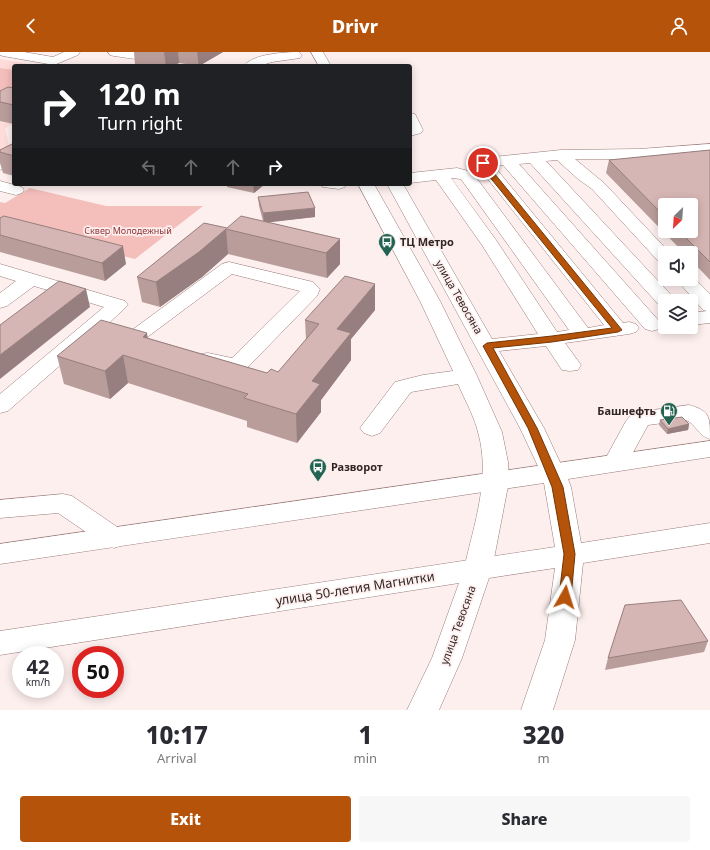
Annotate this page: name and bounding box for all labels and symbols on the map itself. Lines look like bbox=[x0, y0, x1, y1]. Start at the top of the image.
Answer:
pin bbox=[466, 146, 500, 180]
north arrow bbox=[658, 198, 698, 238]
park label: Сквер Молодежный bbox=[84, 224, 172, 237]
bus stop icon: ТЦ Метро bbox=[377, 232, 397, 257]
place label: ТЦ Метро bbox=[400, 234, 454, 249]
street label: улица Тевосяна bbox=[432, 257, 487, 336]
fuel station icon: Башнефть bbox=[659, 401, 679, 426]
place label: Башнефть bbox=[597, 403, 656, 418]
bus stop icon: Разворот bbox=[308, 457, 328, 482]
place label: Разворот bbox=[331, 459, 383, 474]
street label: улица 50-летия Магнитки bbox=[274, 567, 436, 609]
position arrow bbox=[544, 576, 586, 618]
street label: улица Тевосяна bbox=[436, 583, 479, 666]
speed limit sign: 50 bbox=[72, 646, 124, 698]

